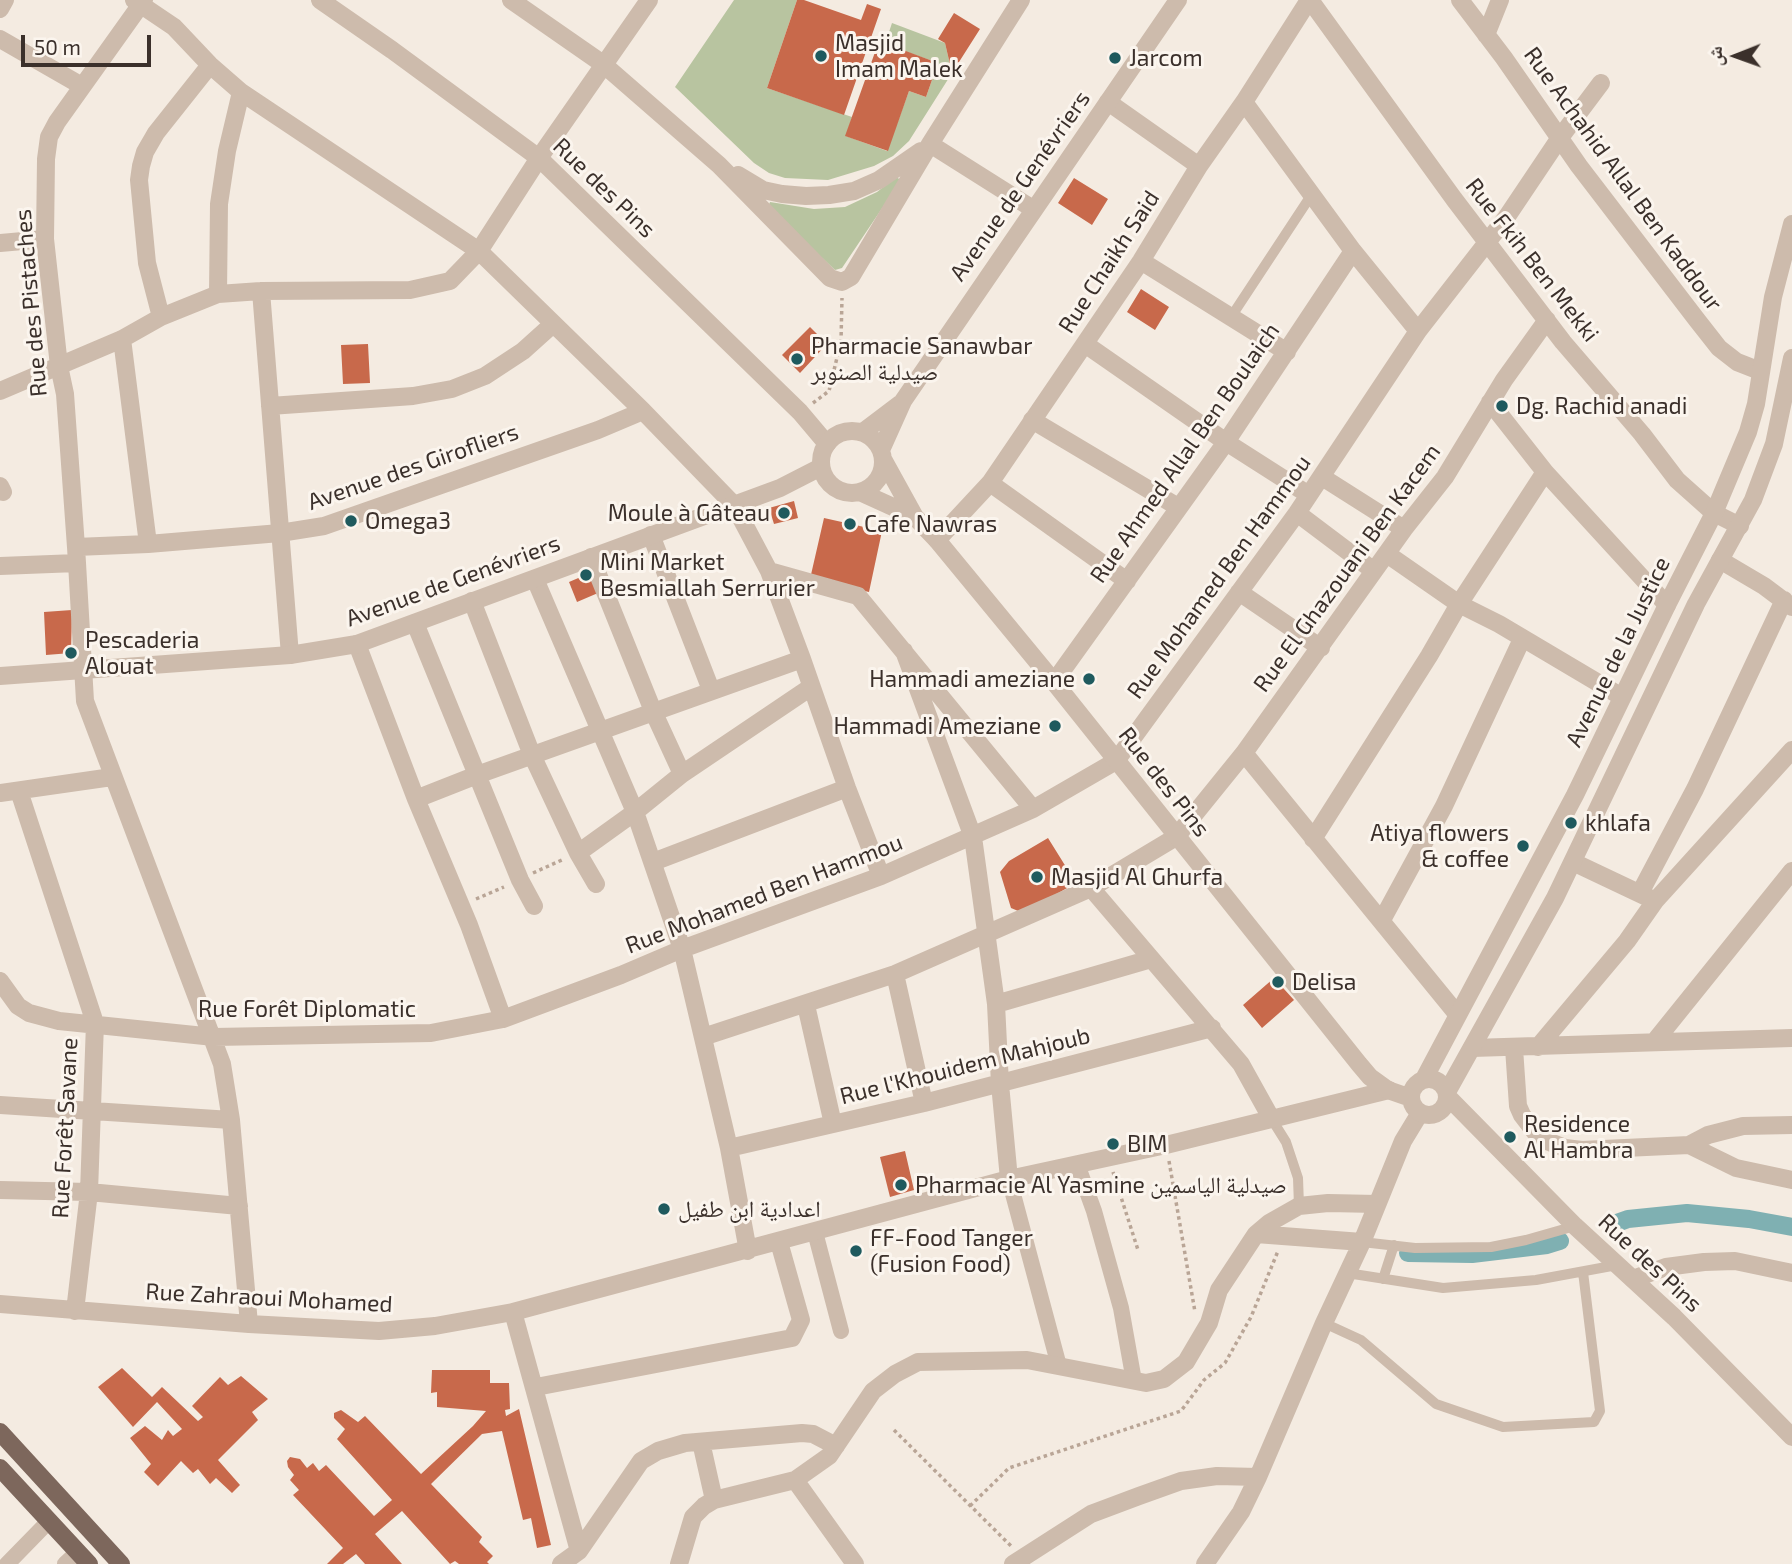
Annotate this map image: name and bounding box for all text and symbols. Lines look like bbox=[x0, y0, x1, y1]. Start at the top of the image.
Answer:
scale bar bbox=[24, 21, 154, 65]
north arrow bbox=[1701, 21, 1771, 91]
place label: Masjid Imam Malek bbox=[835, 29, 963, 83]
text: 50 m bbox=[34, 34, 81, 59]
street label: Rue Achahid Allal Ben Kaddour bbox=[1518, 42, 1728, 316]
place label: Jarcom bbox=[1129, 44, 1203, 72]
text: ش bbox=[1703, 46, 1726, 67]
marker: Masjid Imam Malek bbox=[813, 48, 829, 64]
marker: Jarcom bbox=[1107, 50, 1123, 66]
street label: Avenue de Genévriers bbox=[944, 86, 1096, 286]
street label: Rue des Pins bbox=[547, 132, 661, 244]
street label: Rue Fkih Ben Mekki bbox=[1460, 173, 1604, 347]
street label: Rue Chaikh Said bbox=[1053, 186, 1165, 338]
street label: Rue des Pistaches bbox=[9, 208, 53, 398]
street label: Rue Ahmed Allal Ben Boulaich bbox=[1084, 318, 1286, 588]
place label: Pharmacie Sanawbar صيدلية الصنوبر bbox=[811, 332, 1032, 386]
marker: Pharmacie Sanawbar صيدلية الصنوبر bbox=[789, 351, 805, 367]
place label: Dg. Rachid anadi bbox=[1516, 392, 1687, 420]
marker: Dg. Rachid anadi bbox=[1494, 398, 1510, 414]
street label: Avenue des Girofliers bbox=[304, 418, 522, 516]
street label: Rue El Ghazouani Ben Kacem bbox=[1248, 439, 1446, 697]
street label: Rue Mohamed Ben Hammou bbox=[1121, 450, 1317, 704]
place label: Moule à Gâteau bbox=[608, 499, 770, 527]
marker: Moule à Gâteau bbox=[776, 505, 792, 521]
place label: Omega3 bbox=[365, 507, 451, 535]
place label: Cafe Nawras bbox=[864, 510, 997, 538]
marker: Omega3 bbox=[343, 513, 359, 529]
marker: Cafe Nawras bbox=[842, 516, 858, 532]
street label: Avenue de Genévriers bbox=[342, 529, 564, 633]
place label: Mini Market Besmiallah Serrurier bbox=[600, 548, 815, 602]
street label: Avenue de la Justice bbox=[1560, 553, 1676, 751]
marker: Mini Market Besmiallah Serrurier bbox=[578, 567, 594, 583]
place label: Pescaderia Alouat bbox=[85, 626, 199, 680]
marker: Pescaderia Alouat bbox=[63, 645, 79, 661]
place label: Hammadi ameziane bbox=[869, 665, 1075, 693]
marker: Hammadi ameziane bbox=[1081, 671, 1097, 687]
place label: Hammadi Ameziane bbox=[833, 712, 1041, 740]
marker: Hammadi Ameziane bbox=[1047, 718, 1063, 734]
street label: Rue des Pins bbox=[1113, 722, 1215, 842]
place label: khlafa bbox=[1585, 809, 1651, 837]
marker: khlafa bbox=[1563, 815, 1579, 831]
place label: Atiya flowers & coffee bbox=[1370, 819, 1509, 873]
street label: Rue Mohamed Ben Hammou bbox=[622, 828, 906, 960]
marker: Atiya flowers & coffee bbox=[1515, 838, 1531, 854]
place label: Masjid Al Ghurfa bbox=[1051, 863, 1223, 891]
marker: Masjid Al Ghurfa bbox=[1029, 869, 1045, 885]
place label: Delisa bbox=[1292, 968, 1356, 996]
marker: Delisa bbox=[1270, 974, 1286, 990]
street label: Rue Forêt Diplomatic bbox=[198, 995, 416, 1023]
street label: Rue l'Khouidem Mahjoub bbox=[837, 1022, 1093, 1110]
street label: Rue Forêt Savane bbox=[46, 1037, 84, 1219]
place label: Residence Al Hambra bbox=[1524, 1110, 1633, 1164]
marker: Residence Al Hambra bbox=[1502, 1129, 1518, 1145]
place label: BIM bbox=[1127, 1130, 1167, 1158]
marker: BIM bbox=[1105, 1136, 1121, 1152]
place label: Pharmacie Al Yasmine صيدلية الياسمين bbox=[915, 1171, 1287, 1199]
marker: Pharmacie Al Yasmine صيدلية الياسمين bbox=[893, 1177, 909, 1193]
place label: اعدادية ابن طفيل bbox=[678, 1195, 821, 1223]
marker: اعدادية ابن طفيل bbox=[656, 1201, 672, 1217]
street label: Rue des Pins bbox=[1593, 1208, 1707, 1318]
place label: FF-Food Tanger (Fusion Food) bbox=[870, 1224, 1033, 1278]
marker: FF-Food Tanger (Fusion Food) bbox=[848, 1243, 864, 1259]
street label: Rue Zahraoui Mohamed bbox=[145, 1278, 393, 1318]

